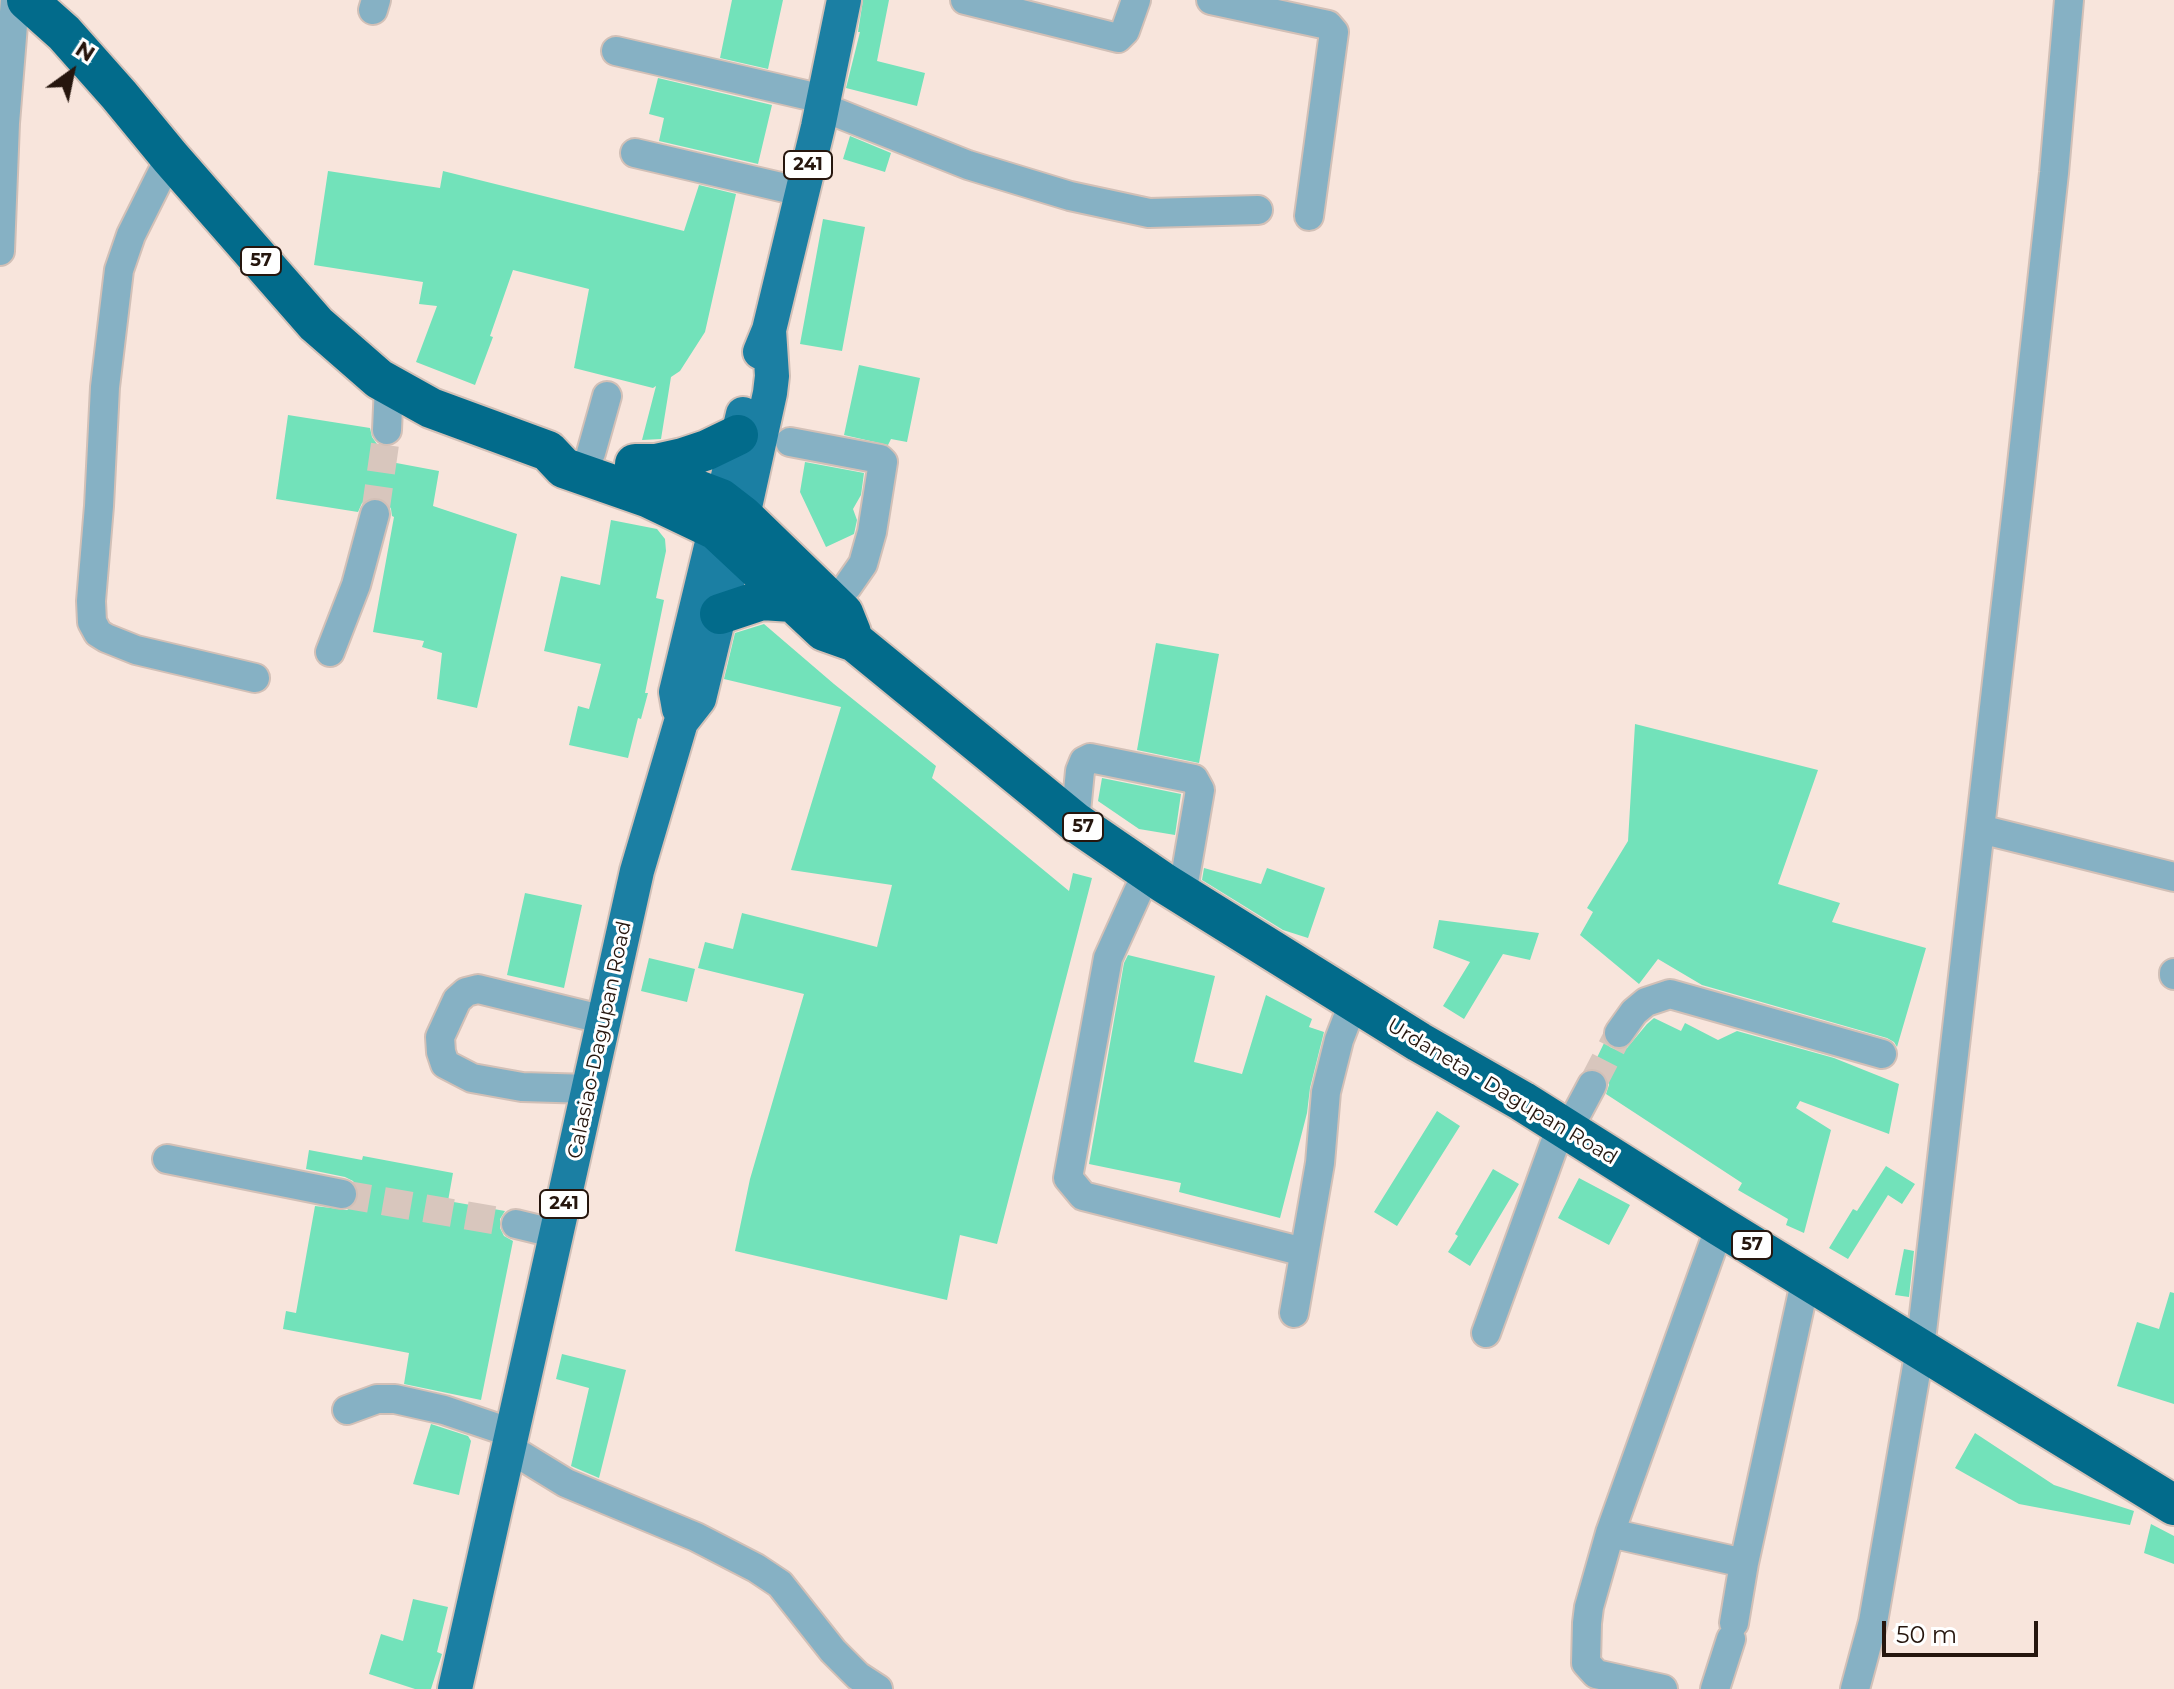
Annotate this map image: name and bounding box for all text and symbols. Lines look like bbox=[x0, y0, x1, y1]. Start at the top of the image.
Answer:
north arrow bbox=[32, 32, 112, 112]
text: N bbox=[71, 35, 100, 68]
road number: 241 bbox=[784, 151, 832, 179]
road number: 57 bbox=[241, 247, 281, 275]
road number: 57 bbox=[1063, 813, 1103, 841]
street label: Calasiao-Dagupan Road bbox=[563, 919, 637, 1161]
street label: Urdaneta - Dagupan Road bbox=[1383, 1014, 1621, 1170]
road number: 241 bbox=[540, 1190, 588, 1218]
road number: 57 bbox=[1732, 1231, 1772, 1259]
scale bar bbox=[1886, 1605, 2042, 1655]
text: 50 m bbox=[1896, 1620, 1957, 1649]

